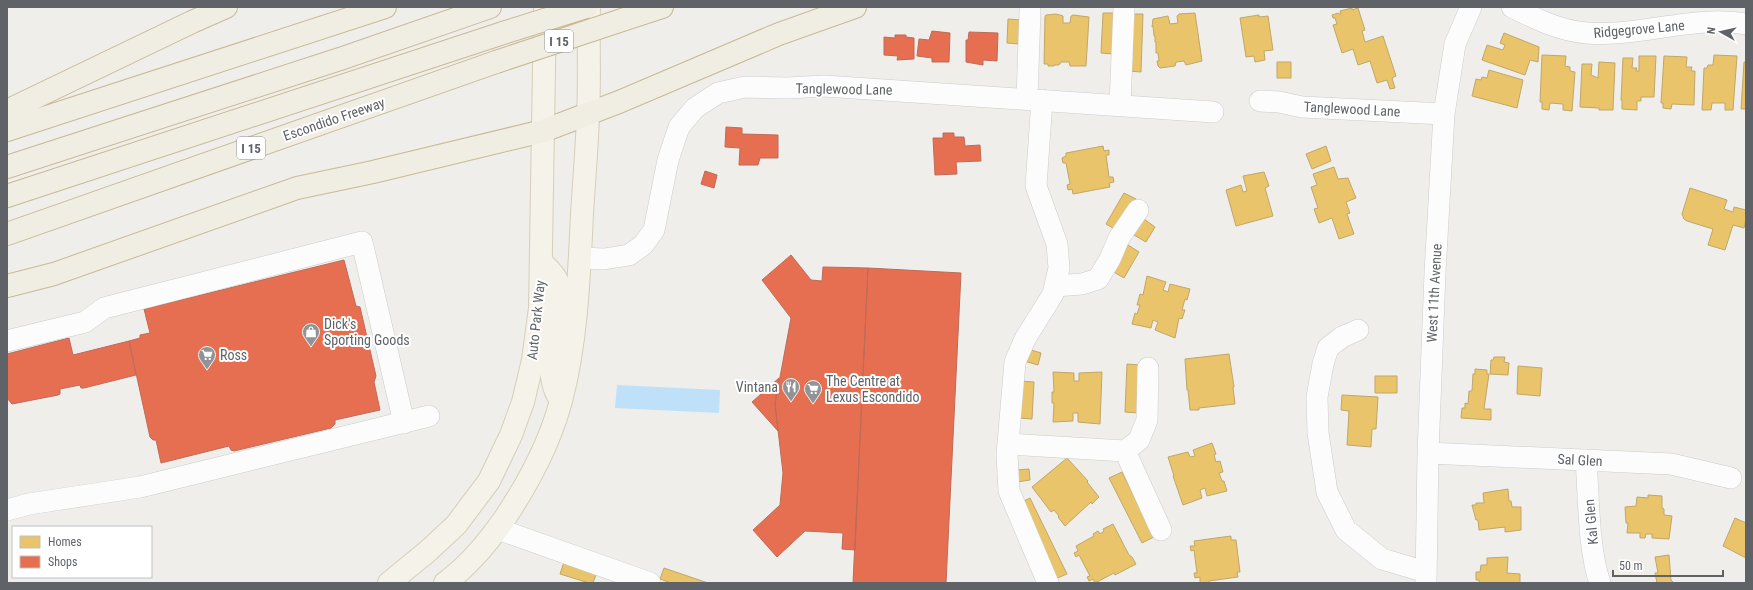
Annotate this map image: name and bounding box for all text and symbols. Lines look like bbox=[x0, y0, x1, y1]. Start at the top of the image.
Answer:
north arrow bbox=[1701, 12, 1741, 52]
street label: Ridgegrove Lane bbox=[1593, 17, 1686, 41]
text: N bbox=[1705, 26, 1719, 35]
road number: I 15 bbox=[545, 30, 573, 52]
street label: Tanglewood Lane bbox=[796, 80, 893, 98]
street label: Escondido Freeway bbox=[281, 94, 387, 144]
street label: Tanglewood Lane bbox=[1303, 98, 1401, 120]
road number: I 15 bbox=[237, 137, 265, 159]
street label: West 11th Avenue bbox=[1423, 243, 1445, 343]
street label: Auto Park Way bbox=[524, 279, 548, 361]
place label: Dick's Sporting Goods bbox=[324, 316, 410, 348]
shop icon: Dick's Sporting Goods bbox=[301, 322, 321, 347]
supermarket icon: Ross bbox=[197, 345, 217, 370]
place label: Ross bbox=[220, 347, 247, 363]
place label: The Centre at Lexus Escondido bbox=[826, 373, 919, 405]
restaurant icon: Vintana bbox=[781, 377, 801, 402]
place label: Vintana bbox=[736, 379, 778, 395]
supermarket icon: The Centre at Lexus Escondido bbox=[803, 379, 823, 404]
street label: Sal Glen bbox=[1557, 451, 1603, 469]
street label: Kal Glen bbox=[1581, 499, 1601, 545]
legend bbox=[12, 526, 152, 578]
text: Homes bbox=[48, 535, 82, 549]
scale bar bbox=[1613, 552, 1723, 578]
text: Shops bbox=[48, 555, 77, 569]
text: 50 m bbox=[1619, 559, 1643, 573]

